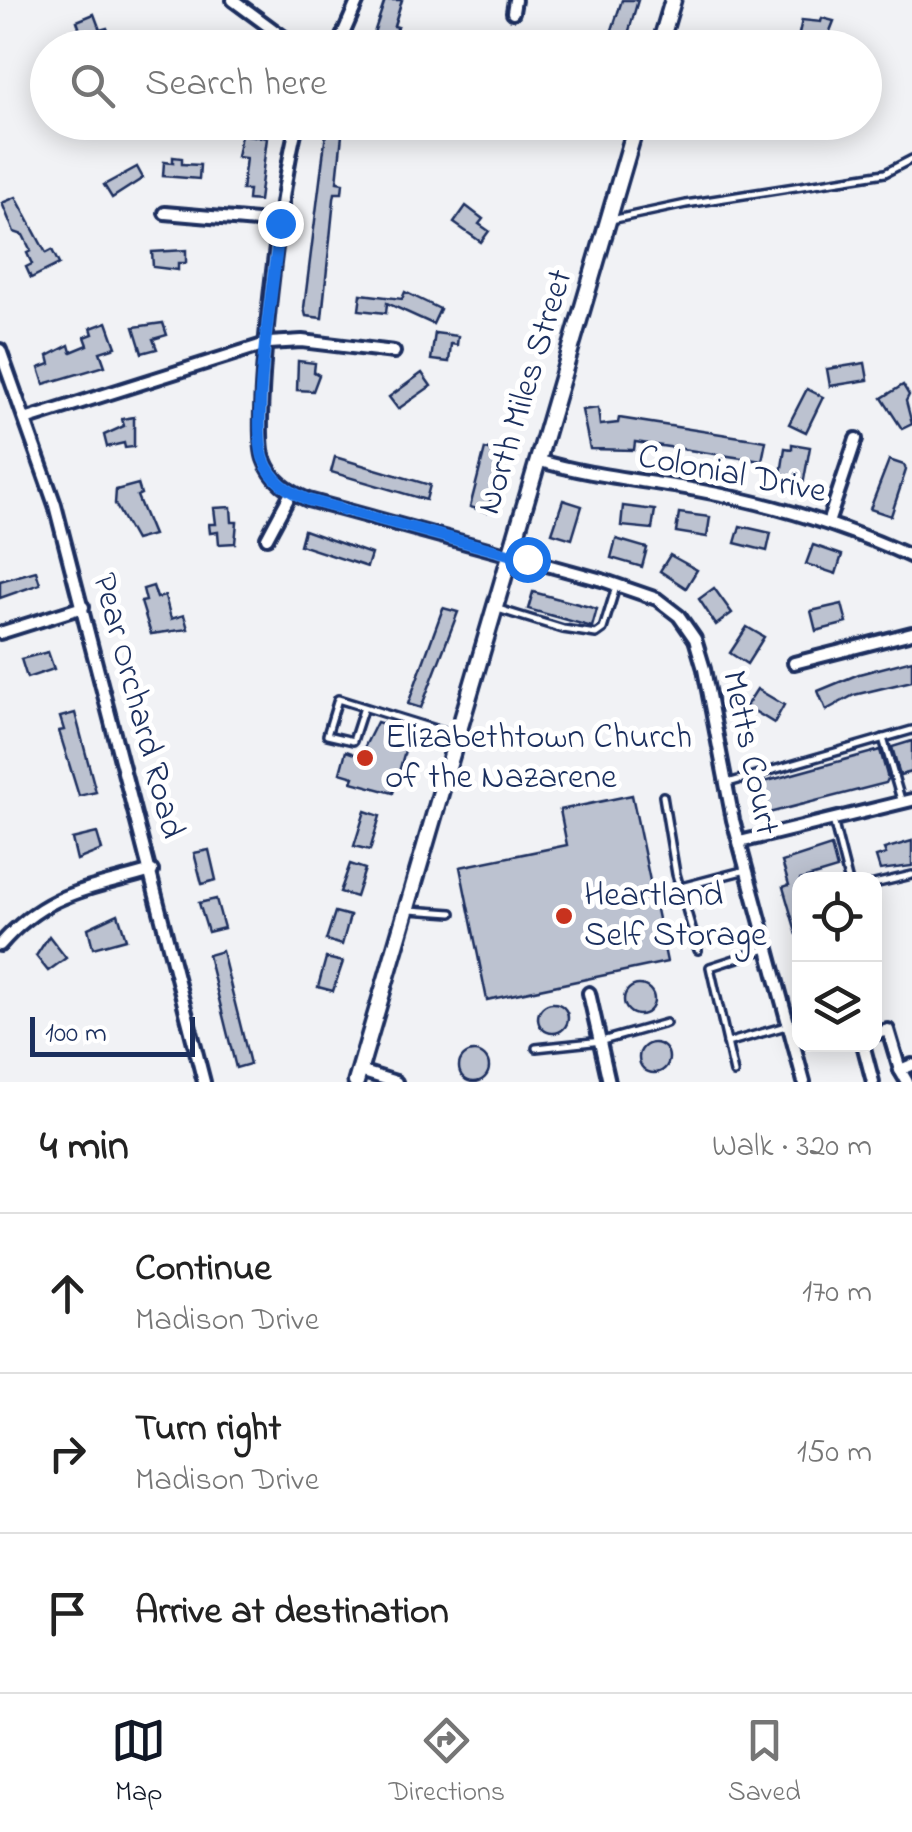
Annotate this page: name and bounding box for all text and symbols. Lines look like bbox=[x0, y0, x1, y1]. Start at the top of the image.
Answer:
search box bbox=[30, 30, 882, 140]
text: Search here bbox=[145, 57, 327, 113]
icon: search bbox=[65, 58, 120, 113]
route end bbox=[258, 201, 304, 247]
street label: North Miles Street bbox=[465, 263, 588, 521]
street label: Colonial Drive bbox=[634, 432, 831, 518]
route start bbox=[505, 537, 551, 583]
street label: Pear Orchard Road bbox=[77, 568, 197, 844]
street label: Metts Court bbox=[707, 666, 791, 840]
place label: Elizabethtown Church of the Nazarene bbox=[385, 713, 692, 804]
marker: Elizabethtown Church of the Nazarene bbox=[354, 747, 376, 769]
place label: Heartland Self Storage bbox=[584, 871, 767, 962]
map controls bbox=[792, 872, 882, 1052]
button: locate bbox=[792, 872, 882, 962]
marker: Heartland Self Storage bbox=[553, 905, 575, 927]
button: layers bbox=[792, 962, 882, 1052]
scale bar bbox=[30, 1012, 195, 1056]
text: 100 m bbox=[45, 1014, 107, 1055]
text: 4 min bbox=[40, 1117, 129, 1178]
text: Walk · 320 m bbox=[712, 1124, 872, 1171]
text: Continue bbox=[135, 1242, 271, 1298]
icon: ahead bbox=[40, 1266, 95, 1321]
text: 170 m bbox=[802, 1270, 872, 1317]
text: Madison Drive bbox=[135, 1298, 319, 1345]
text: Turn right bbox=[135, 1402, 281, 1458]
icon: right bbox=[40, 1426, 95, 1481]
text: 150 m bbox=[797, 1430, 872, 1477]
text: Madison Drive bbox=[135, 1458, 319, 1505]
text: Arrive at destination bbox=[135, 1585, 449, 1641]
icon: arrive bbox=[40, 1586, 95, 1641]
tab: Map bbox=[111, 1713, 166, 1814]
tab: Directions bbox=[389, 1713, 505, 1814]
tab: Saved bbox=[728, 1713, 801, 1814]

